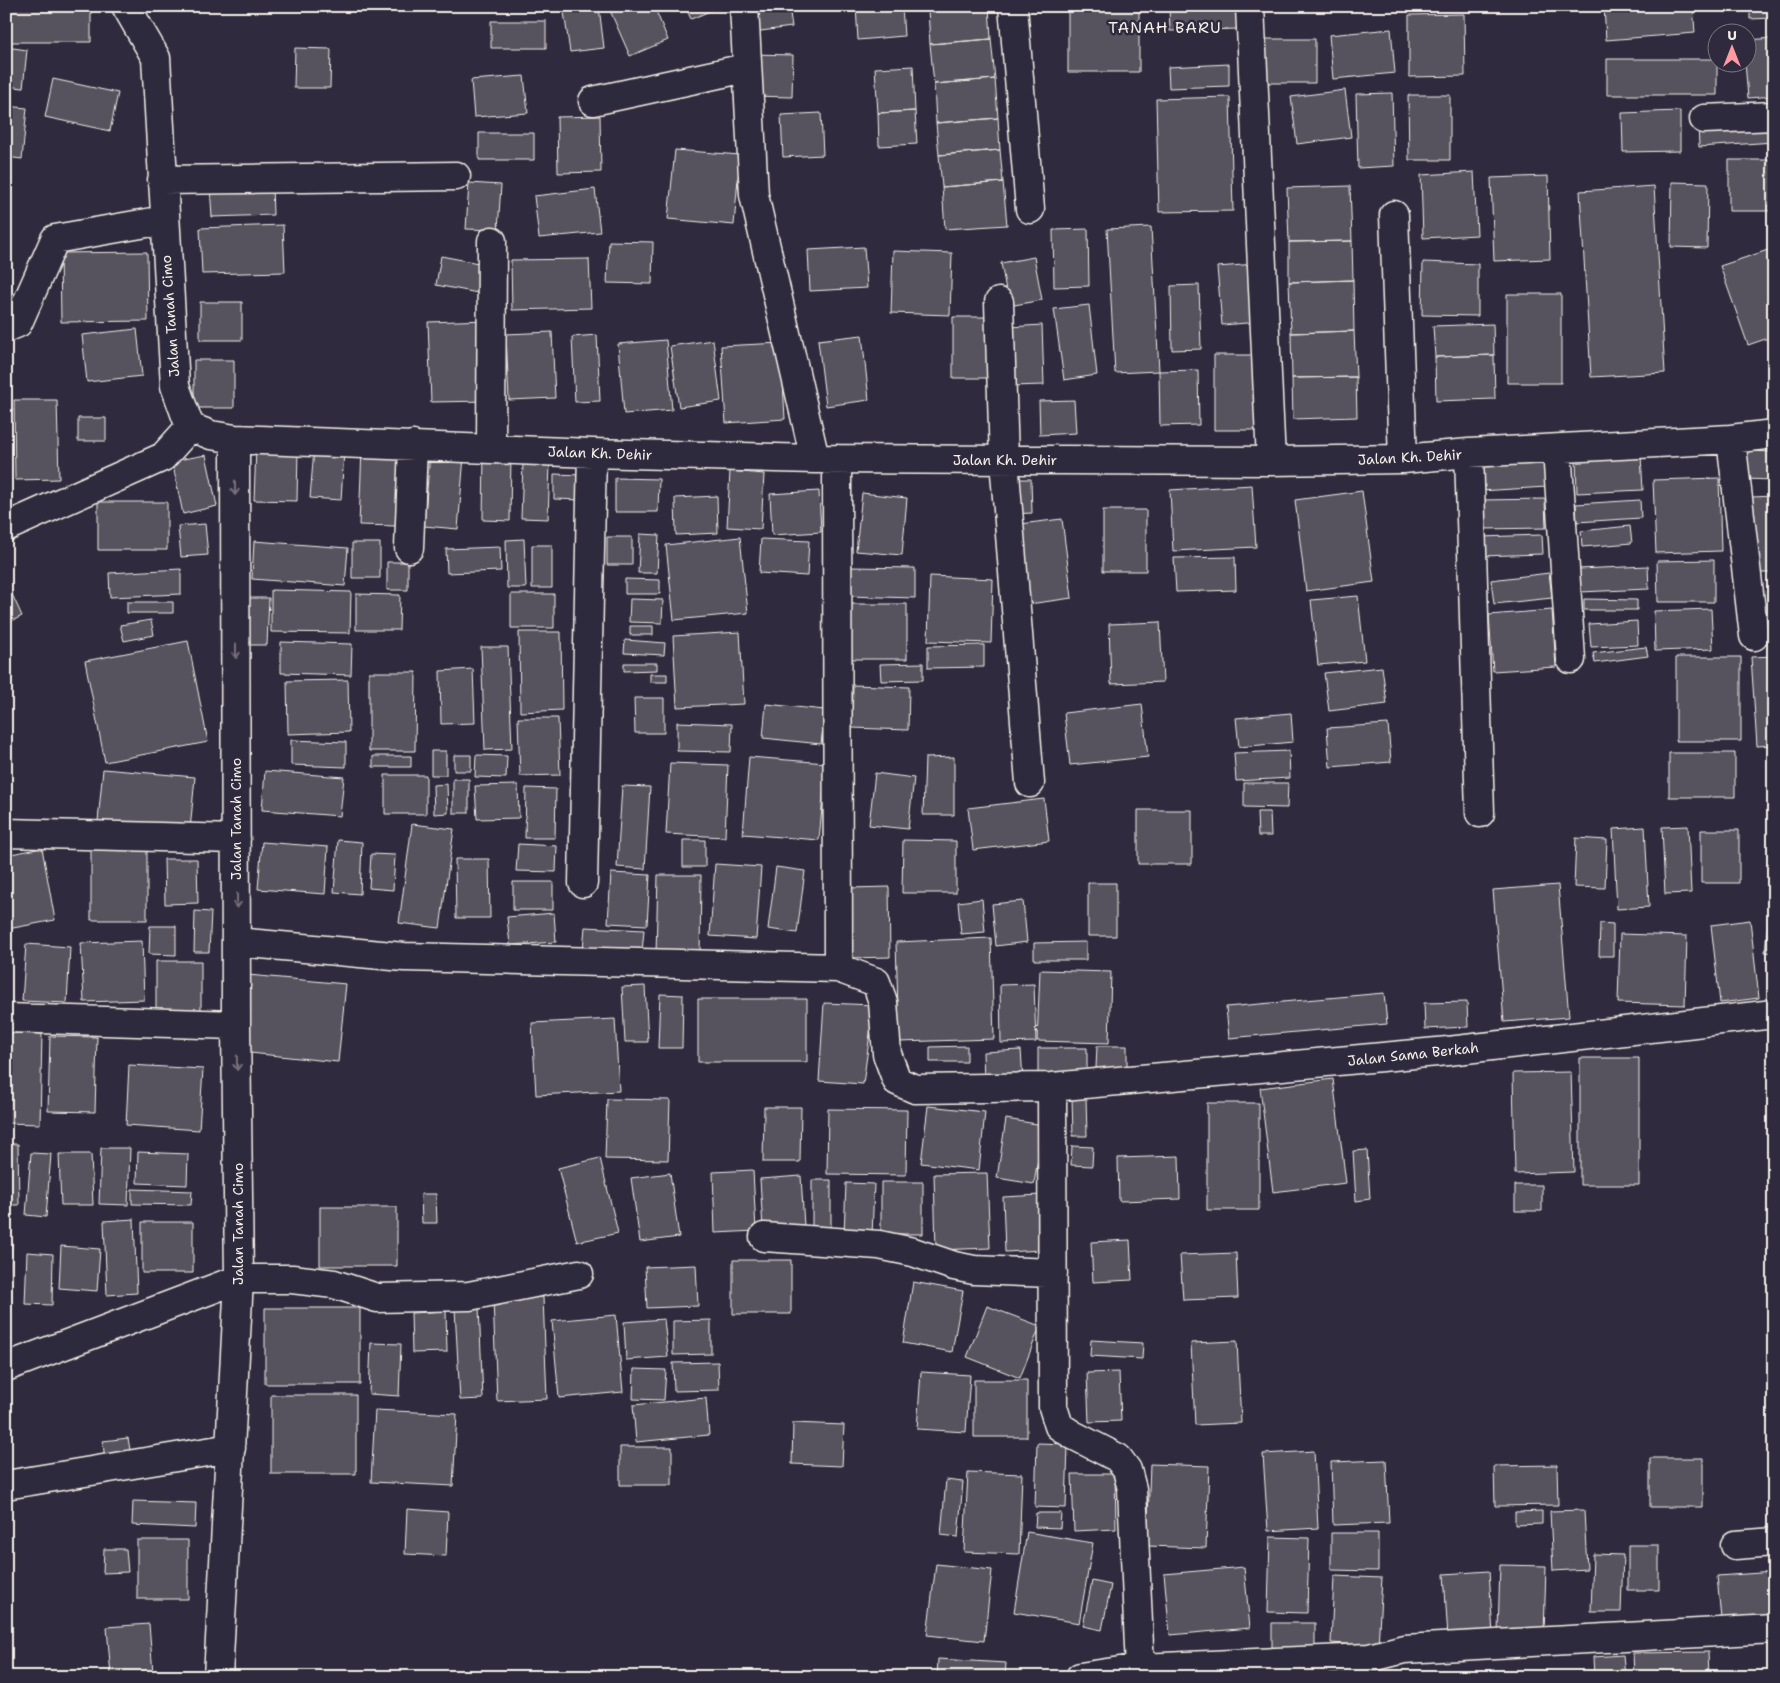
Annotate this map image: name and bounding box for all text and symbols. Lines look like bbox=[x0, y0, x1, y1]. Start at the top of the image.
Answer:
district label: TANAH BARU bbox=[1108, 17, 1222, 38]
north arrow bbox=[1708, 22, 1758, 72]
text: U bbox=[1727, 26, 1737, 44]
street label: Jalan Tanah Cimo bbox=[157, 254, 183, 378]
street label: Jalan Kh. Dehir bbox=[547, 442, 653, 464]
street label: Jalan Kh. Dehir bbox=[1357, 445, 1463, 469]
street label: Jalan Kh. Dehir bbox=[953, 451, 1058, 469]
one-way arrow bbox=[230, 480, 240, 496]
one-way arrow bbox=[231, 642, 241, 658]
street label: Jalan Tanah Cimo bbox=[227, 758, 245, 880]
one-way arrow bbox=[232, 892, 242, 908]
street label: Jalan Sama Berkah bbox=[1346, 1038, 1480, 1070]
one-way arrow bbox=[232, 1054, 242, 1071]
street label: Jalan Tanah Cimo bbox=[229, 1163, 247, 1285]

